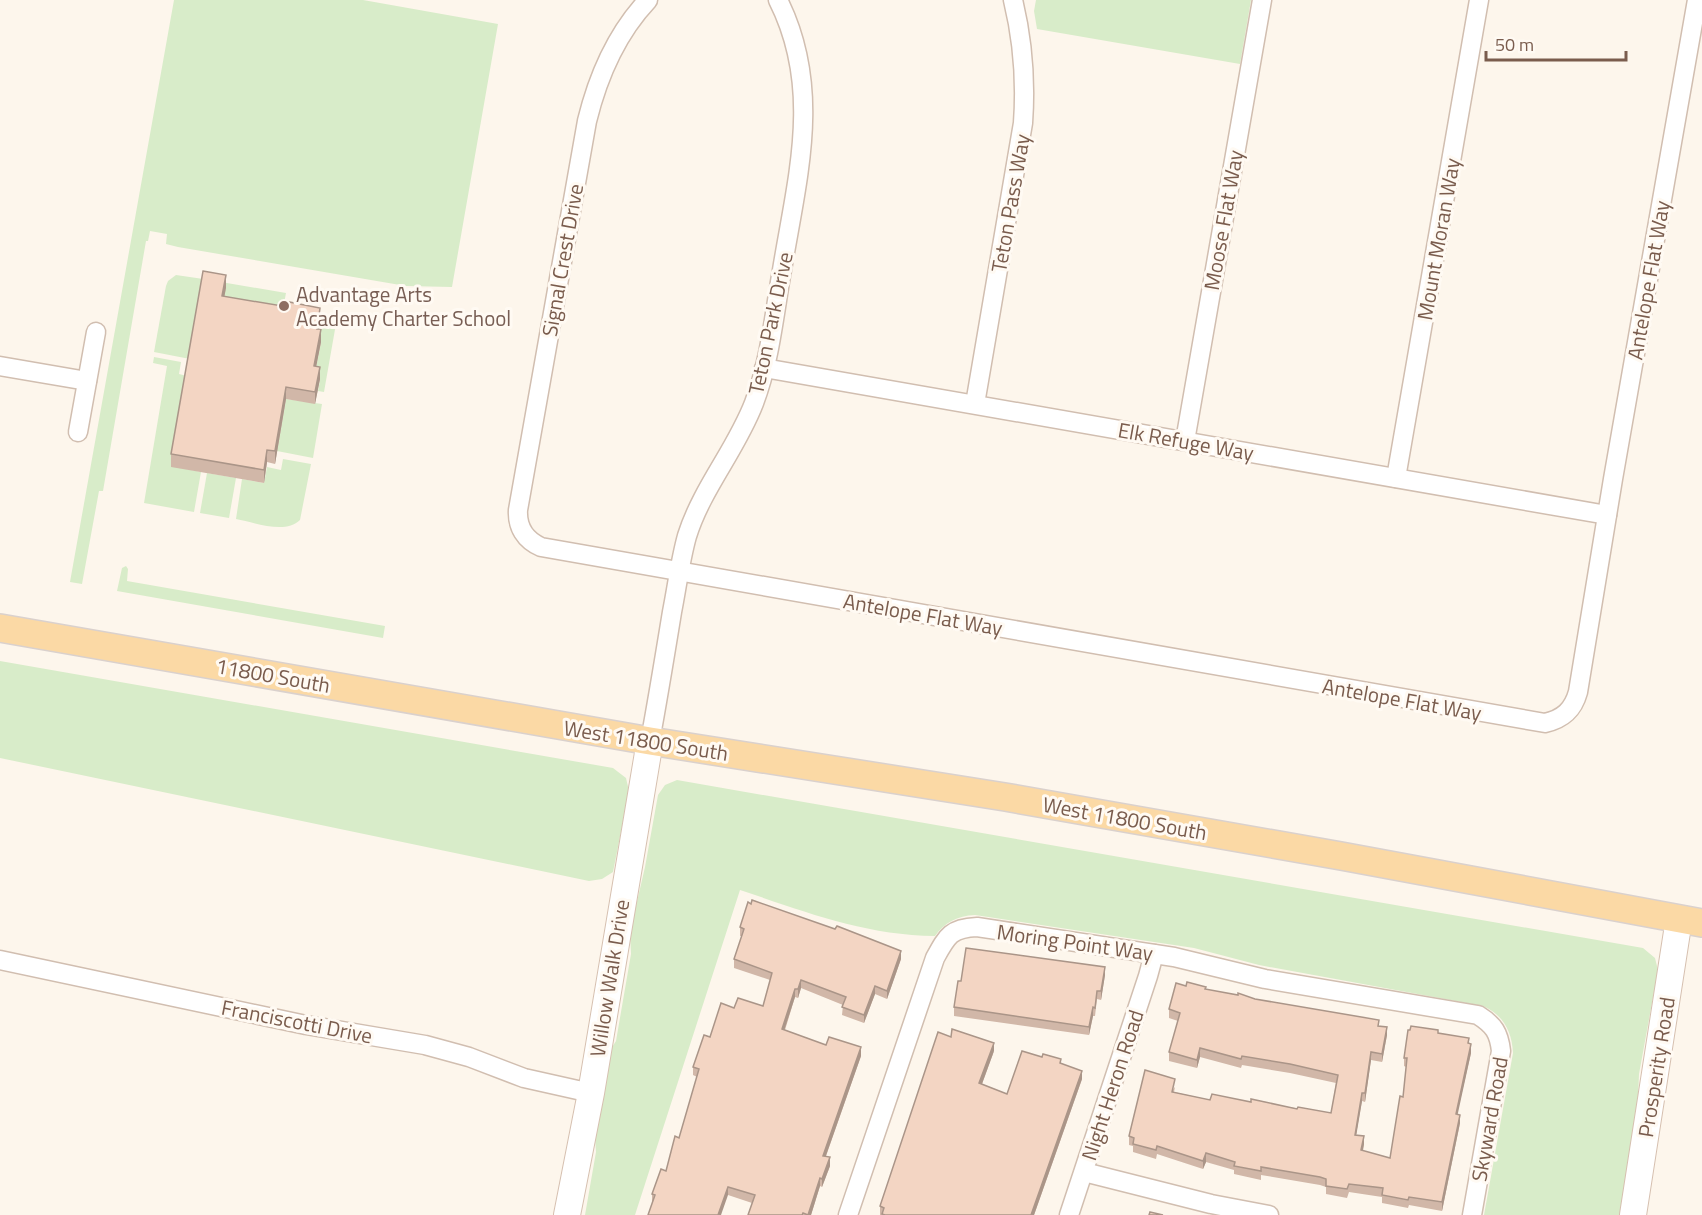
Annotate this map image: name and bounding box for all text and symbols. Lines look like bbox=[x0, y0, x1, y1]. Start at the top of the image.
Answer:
scale bar bbox=[1486, 24, 1626, 62]
text: 50 m bbox=[1495, 31, 1534, 58]
street label: Teton Pass Way bbox=[982, 131, 1038, 275]
street label: Moose Flat Way bbox=[1195, 147, 1251, 293]
street label: Mount Moran Way bbox=[1408, 155, 1468, 323]
street label: Signal Crest Drive bbox=[533, 181, 591, 339]
street label: Antelope Flat Way bbox=[1618, 198, 1678, 362]
street label: Teton Park Drive bbox=[739, 249, 801, 397]
place label: Advantage Arts Academy Charter School bbox=[296, 278, 511, 334]
marker: Advantage Arts Academy Charter School bbox=[277, 299, 291, 313]
street label: Elk Refuge Way bbox=[1116, 413, 1256, 469]
street label: Antelope Flat Way bbox=[841, 584, 1005, 644]
street label: 11800 South bbox=[213, 649, 333, 701]
street label: Antelope Flat Way bbox=[1320, 669, 1484, 729]
street label: West 11800 South bbox=[561, 711, 731, 769]
street label: West 11800 South bbox=[1040, 788, 1210, 848]
street label: Willow Walk Drive bbox=[581, 897, 637, 1059]
street label: Moring Point Way bbox=[995, 915, 1155, 969]
street label: Franciscotti Drive bbox=[219, 991, 375, 1051]
street label: Prosperity Road bbox=[1629, 995, 1683, 1139]
street label: Night Heron Road bbox=[1073, 1005, 1151, 1165]
street label: Skyward Road bbox=[1462, 1054, 1516, 1184]

